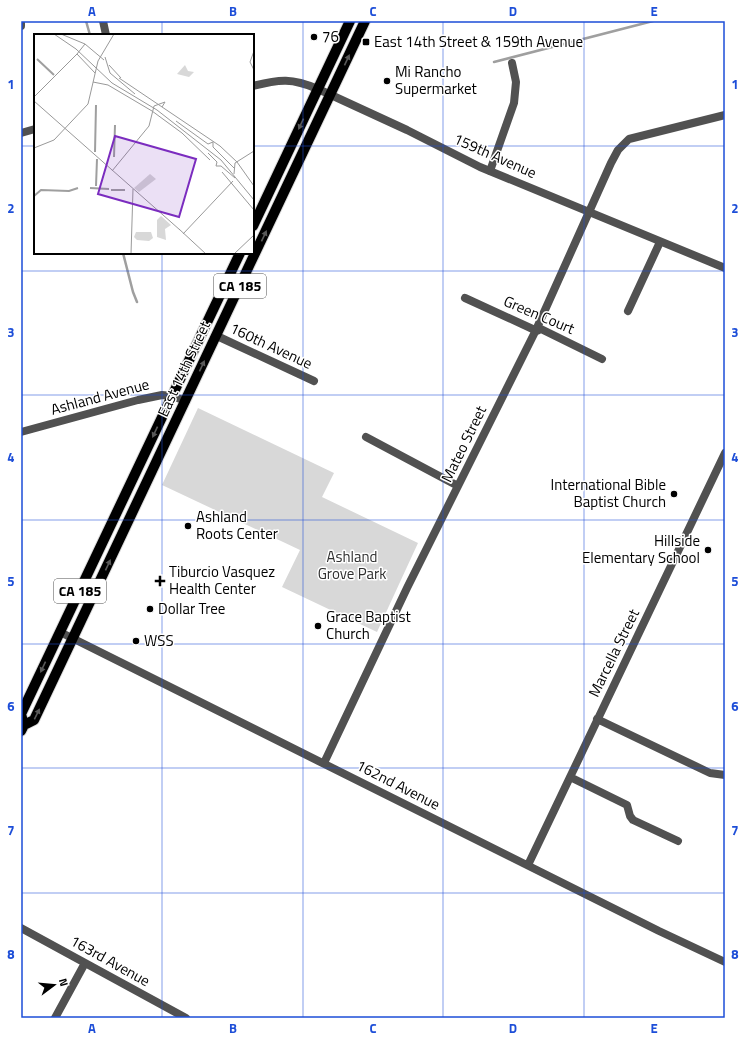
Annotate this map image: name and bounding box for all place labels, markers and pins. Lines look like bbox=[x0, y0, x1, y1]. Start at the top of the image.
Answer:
place label: 76 bbox=[322, 25, 339, 48]
place label: East 14th Street & 159th Avenue bbox=[374, 30, 583, 53]
marker: 76 bbox=[309, 32, 319, 42]
marker: East 14th Street & 159th Avenue bbox=[361, 37, 371, 47]
place label: Mi Rancho Supermarket bbox=[395, 60, 478, 100]
marker: Mi Rancho Supermarket bbox=[382, 76, 392, 86]
place label: International Bible Baptist Church bbox=[550, 473, 666, 513]
marker: International Bible Baptist Church bbox=[669, 489, 679, 499]
place label: Ashland Roots Center bbox=[196, 505, 278, 545]
marker: Ashland Roots Center bbox=[183, 521, 193, 531]
place label: Hillside Elementary School bbox=[582, 529, 700, 569]
marker: Hillside Elementary School bbox=[703, 545, 713, 555]
place label: Tiburcio Vasquez Health Center bbox=[169, 560, 275, 600]
marker: Tiburcio Vasquez Health Center bbox=[154, 575, 166, 587]
place label: Dollar Tree bbox=[158, 597, 225, 620]
marker: Dollar Tree bbox=[145, 604, 155, 614]
place label: Grace Baptist Church bbox=[326, 605, 411, 645]
marker: Grace Baptist Church bbox=[313, 621, 323, 631]
place label: WSS bbox=[144, 629, 174, 652]
marker: WSS bbox=[131, 636, 141, 646]

